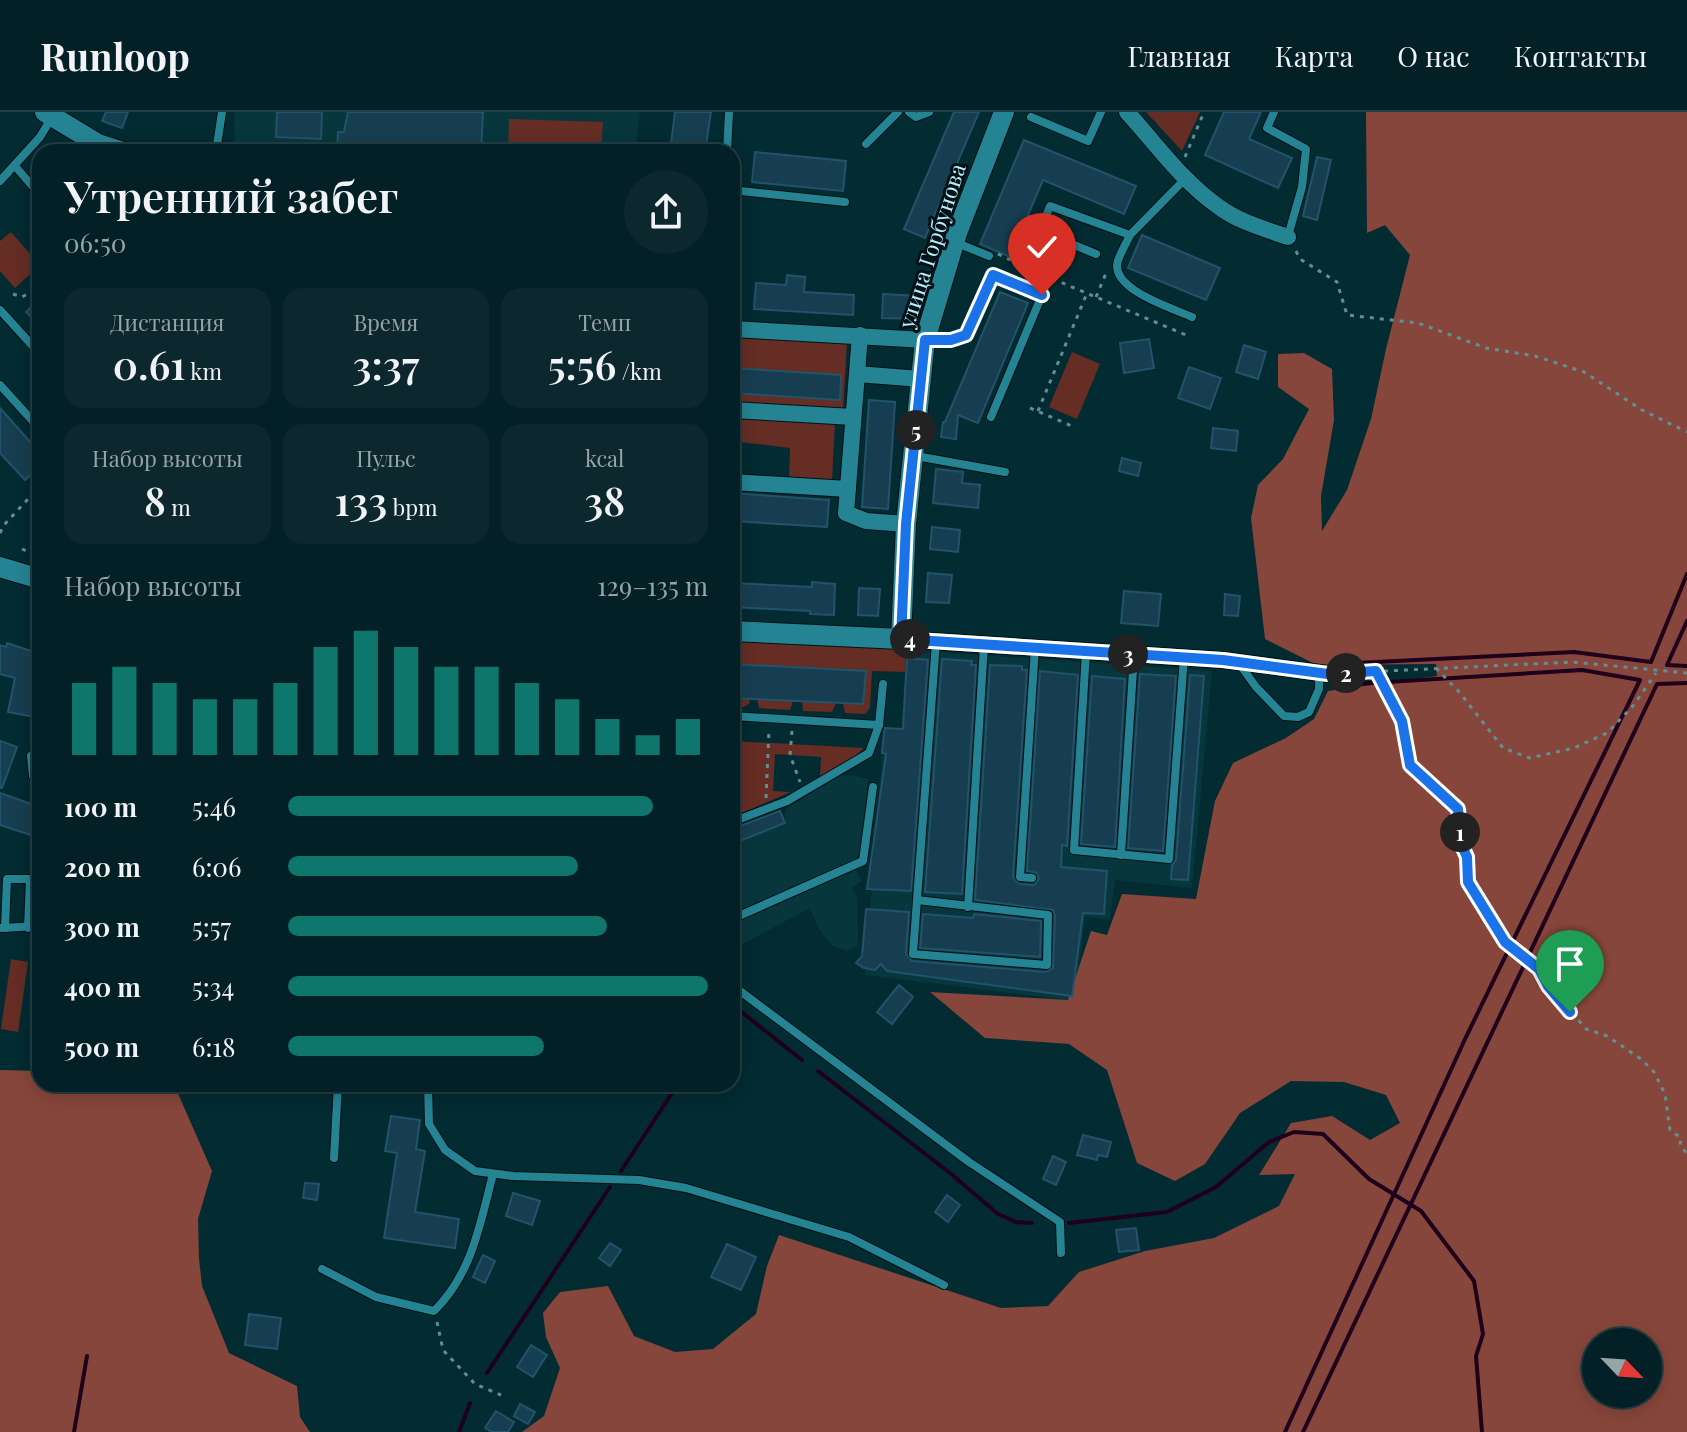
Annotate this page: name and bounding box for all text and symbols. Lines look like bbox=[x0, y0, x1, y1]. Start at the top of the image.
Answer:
text: Runloop bbox=[40, 30, 190, 81]
text: Главная bbox=[1128, 37, 1231, 74]
text: Карта bbox=[1275, 37, 1353, 74]
text: О нас bbox=[1397, 37, 1470, 74]
text: Контакты bbox=[1514, 37, 1647, 74]
street label: улица Горбунова bbox=[890, 159, 972, 333]
text: Утренний забег bbox=[64, 165, 399, 224]
button: share bbox=[624, 170, 708, 254]
pin bbox=[1008, 213, 1076, 295]
text: 06:50 bbox=[64, 225, 126, 260]
icon: check bbox=[1020, 225, 1064, 269]
text: Дистанция bbox=[110, 307, 224, 337]
text: Время bbox=[354, 307, 418, 337]
text: Темп bbox=[578, 307, 631, 337]
text: 0.61 bbox=[113, 337, 186, 390]
text: 3:37 bbox=[353, 337, 419, 390]
text: 5:56 bbox=[548, 337, 616, 390]
text: km bbox=[186, 356, 222, 386]
text: /km bbox=[616, 356, 662, 386]
pin: 5 bbox=[896, 410, 936, 450]
text: 5 bbox=[911, 415, 921, 445]
text: Набор высоты bbox=[92, 443, 243, 473]
text: Пульс bbox=[356, 443, 416, 473]
text: kcal bbox=[585, 443, 624, 473]
text: 8 bbox=[144, 473, 166, 526]
text: 133 bbox=[335, 473, 387, 526]
text: 38 bbox=[584, 473, 625, 526]
text: m bbox=[166, 492, 191, 522]
text: bpm bbox=[387, 492, 437, 522]
text: Набор высоты bbox=[64, 568, 242, 603]
text: 129–135 m bbox=[597, 568, 708, 603]
pin: 4 bbox=[890, 619, 930, 659]
text: 4 bbox=[904, 624, 916, 654]
pin: 3 bbox=[1108, 634, 1148, 674]
text: 3 bbox=[1123, 639, 1133, 669]
pin: 2 bbox=[1326, 653, 1366, 693]
text: 2 bbox=[1340, 658, 1352, 688]
text: 100 m bbox=[64, 789, 137, 824]
text: 5:46 bbox=[192, 789, 236, 824]
pin: 1 bbox=[1440, 812, 1480, 852]
text: 1 bbox=[1456, 817, 1464, 847]
text: 200 m bbox=[64, 849, 141, 884]
text: 6:06 bbox=[192, 849, 241, 884]
text: 300 m bbox=[64, 909, 140, 944]
text: 5:57 bbox=[192, 909, 231, 944]
pin bbox=[1536, 930, 1604, 1012]
icon: arrive bbox=[1548, 942, 1592, 986]
text: 400 m bbox=[64, 969, 141, 1004]
text: 5:34 bbox=[192, 969, 234, 1004]
text: 500 m bbox=[64, 1029, 139, 1064]
text: 6:18 bbox=[192, 1029, 236, 1064]
north arrow bbox=[1582, 1328, 1662, 1408]
map controls bbox=[1582, 1328, 1662, 1408]

